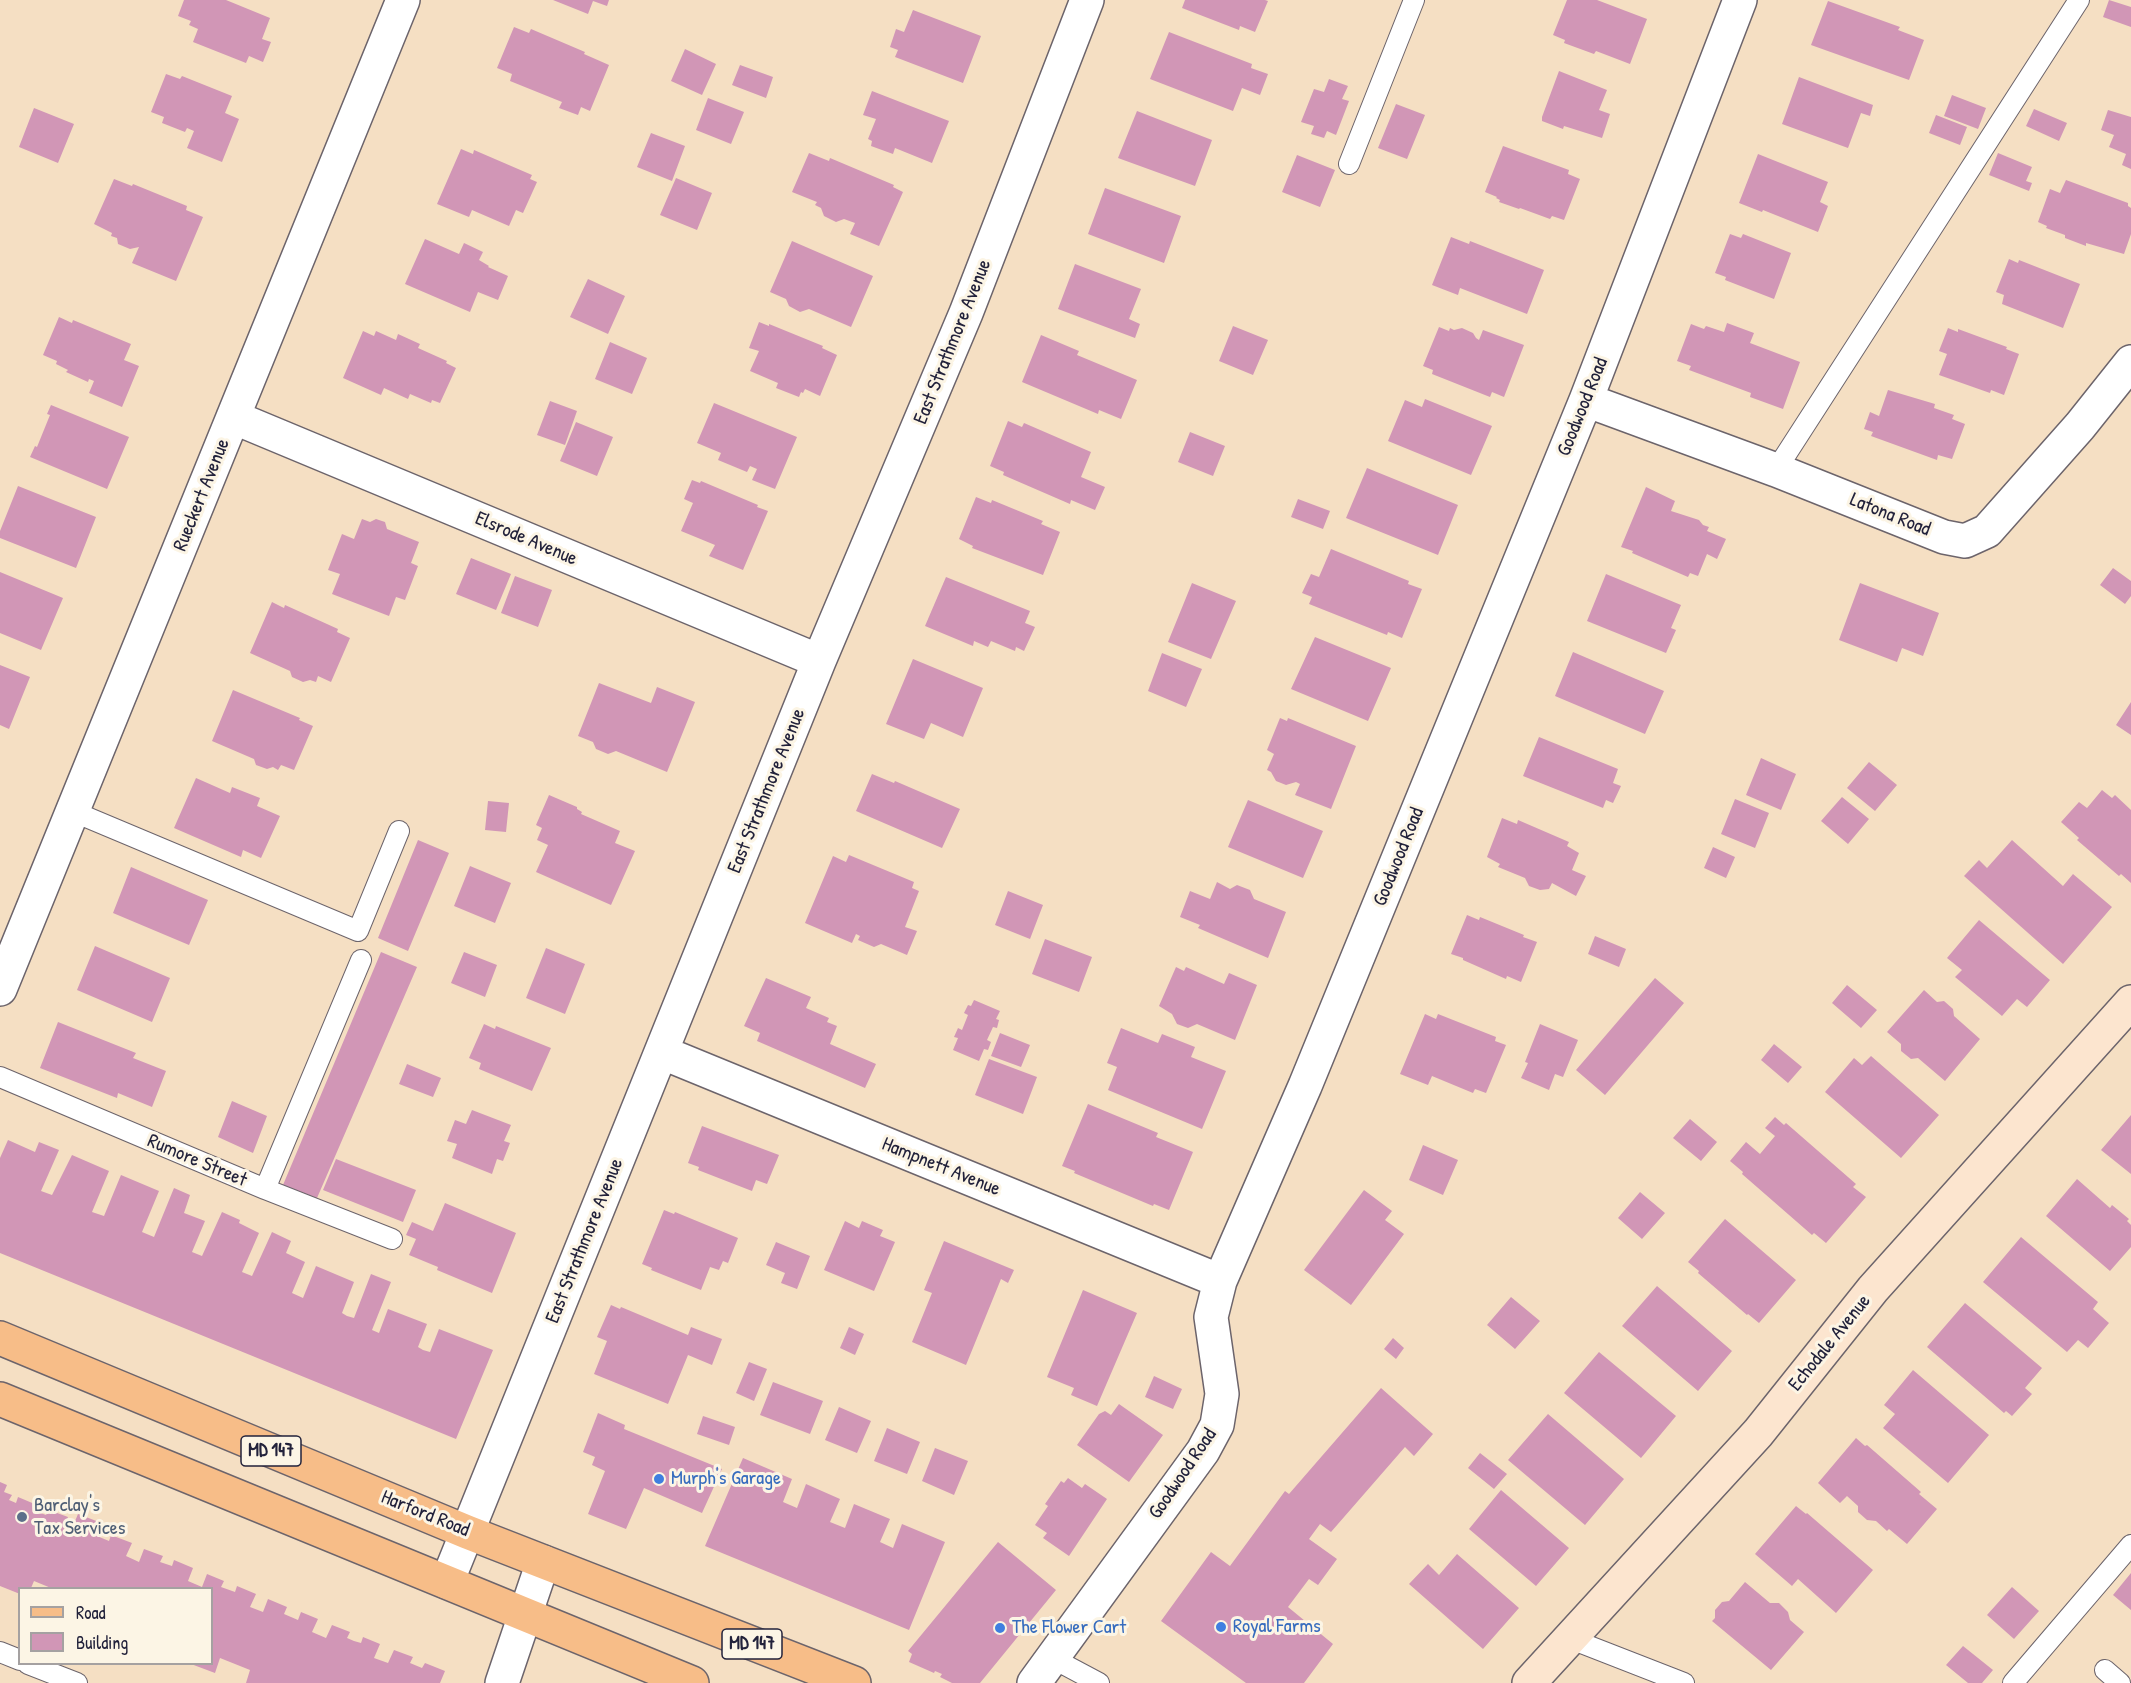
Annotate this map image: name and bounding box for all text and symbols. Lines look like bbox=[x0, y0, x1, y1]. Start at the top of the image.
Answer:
street label: East Strathmore Avenue bbox=[909, 256, 997, 428]
street label: Goodwood Road bbox=[1552, 354, 1614, 460]
street label: Rueckert Avenue bbox=[169, 435, 235, 555]
street label: Latona Road bbox=[1846, 488, 1934, 542]
street label: Elsrode Avenue bbox=[471, 507, 581, 571]
street label: East Strathmore Avenue bbox=[723, 705, 811, 877]
street label: Goodwood Road bbox=[1368, 804, 1430, 910]
street label: Rumore Street bbox=[144, 1129, 250, 1193]
street label: Hampnett Avenue bbox=[878, 1132, 1004, 1202]
street label: East Strathmore Avenue bbox=[541, 1155, 629, 1327]
street label: Echodale Avenue bbox=[1784, 1290, 1876, 1396]
street label: Goodwood Road bbox=[1144, 1424, 1222, 1524]
road number: MD 147 bbox=[241, 1436, 301, 1466]
place label: Murph's Garage bbox=[671, 1467, 781, 1491]
marker: Murph's Garage bbox=[652, 1472, 666, 1486]
street label: Harford Road bbox=[377, 1485, 473, 1543]
place label: Barclay's Tax Services bbox=[34, 1494, 125, 1541]
marker: Barclay's Tax Services bbox=[15, 1510, 29, 1524]
legend bbox=[18, 1587, 213, 1665]
text: Road bbox=[76, 1600, 106, 1625]
place label: Royal Farms bbox=[1233, 1615, 1321, 1639]
place label: The Flower Cart bbox=[1012, 1616, 1126, 1640]
marker: Royal Farms bbox=[1214, 1620, 1228, 1634]
marker: The Flower Cart bbox=[993, 1621, 1007, 1635]
road number: MD 147 bbox=[722, 1629, 782, 1659]
text: Building bbox=[76, 1630, 128, 1655]

